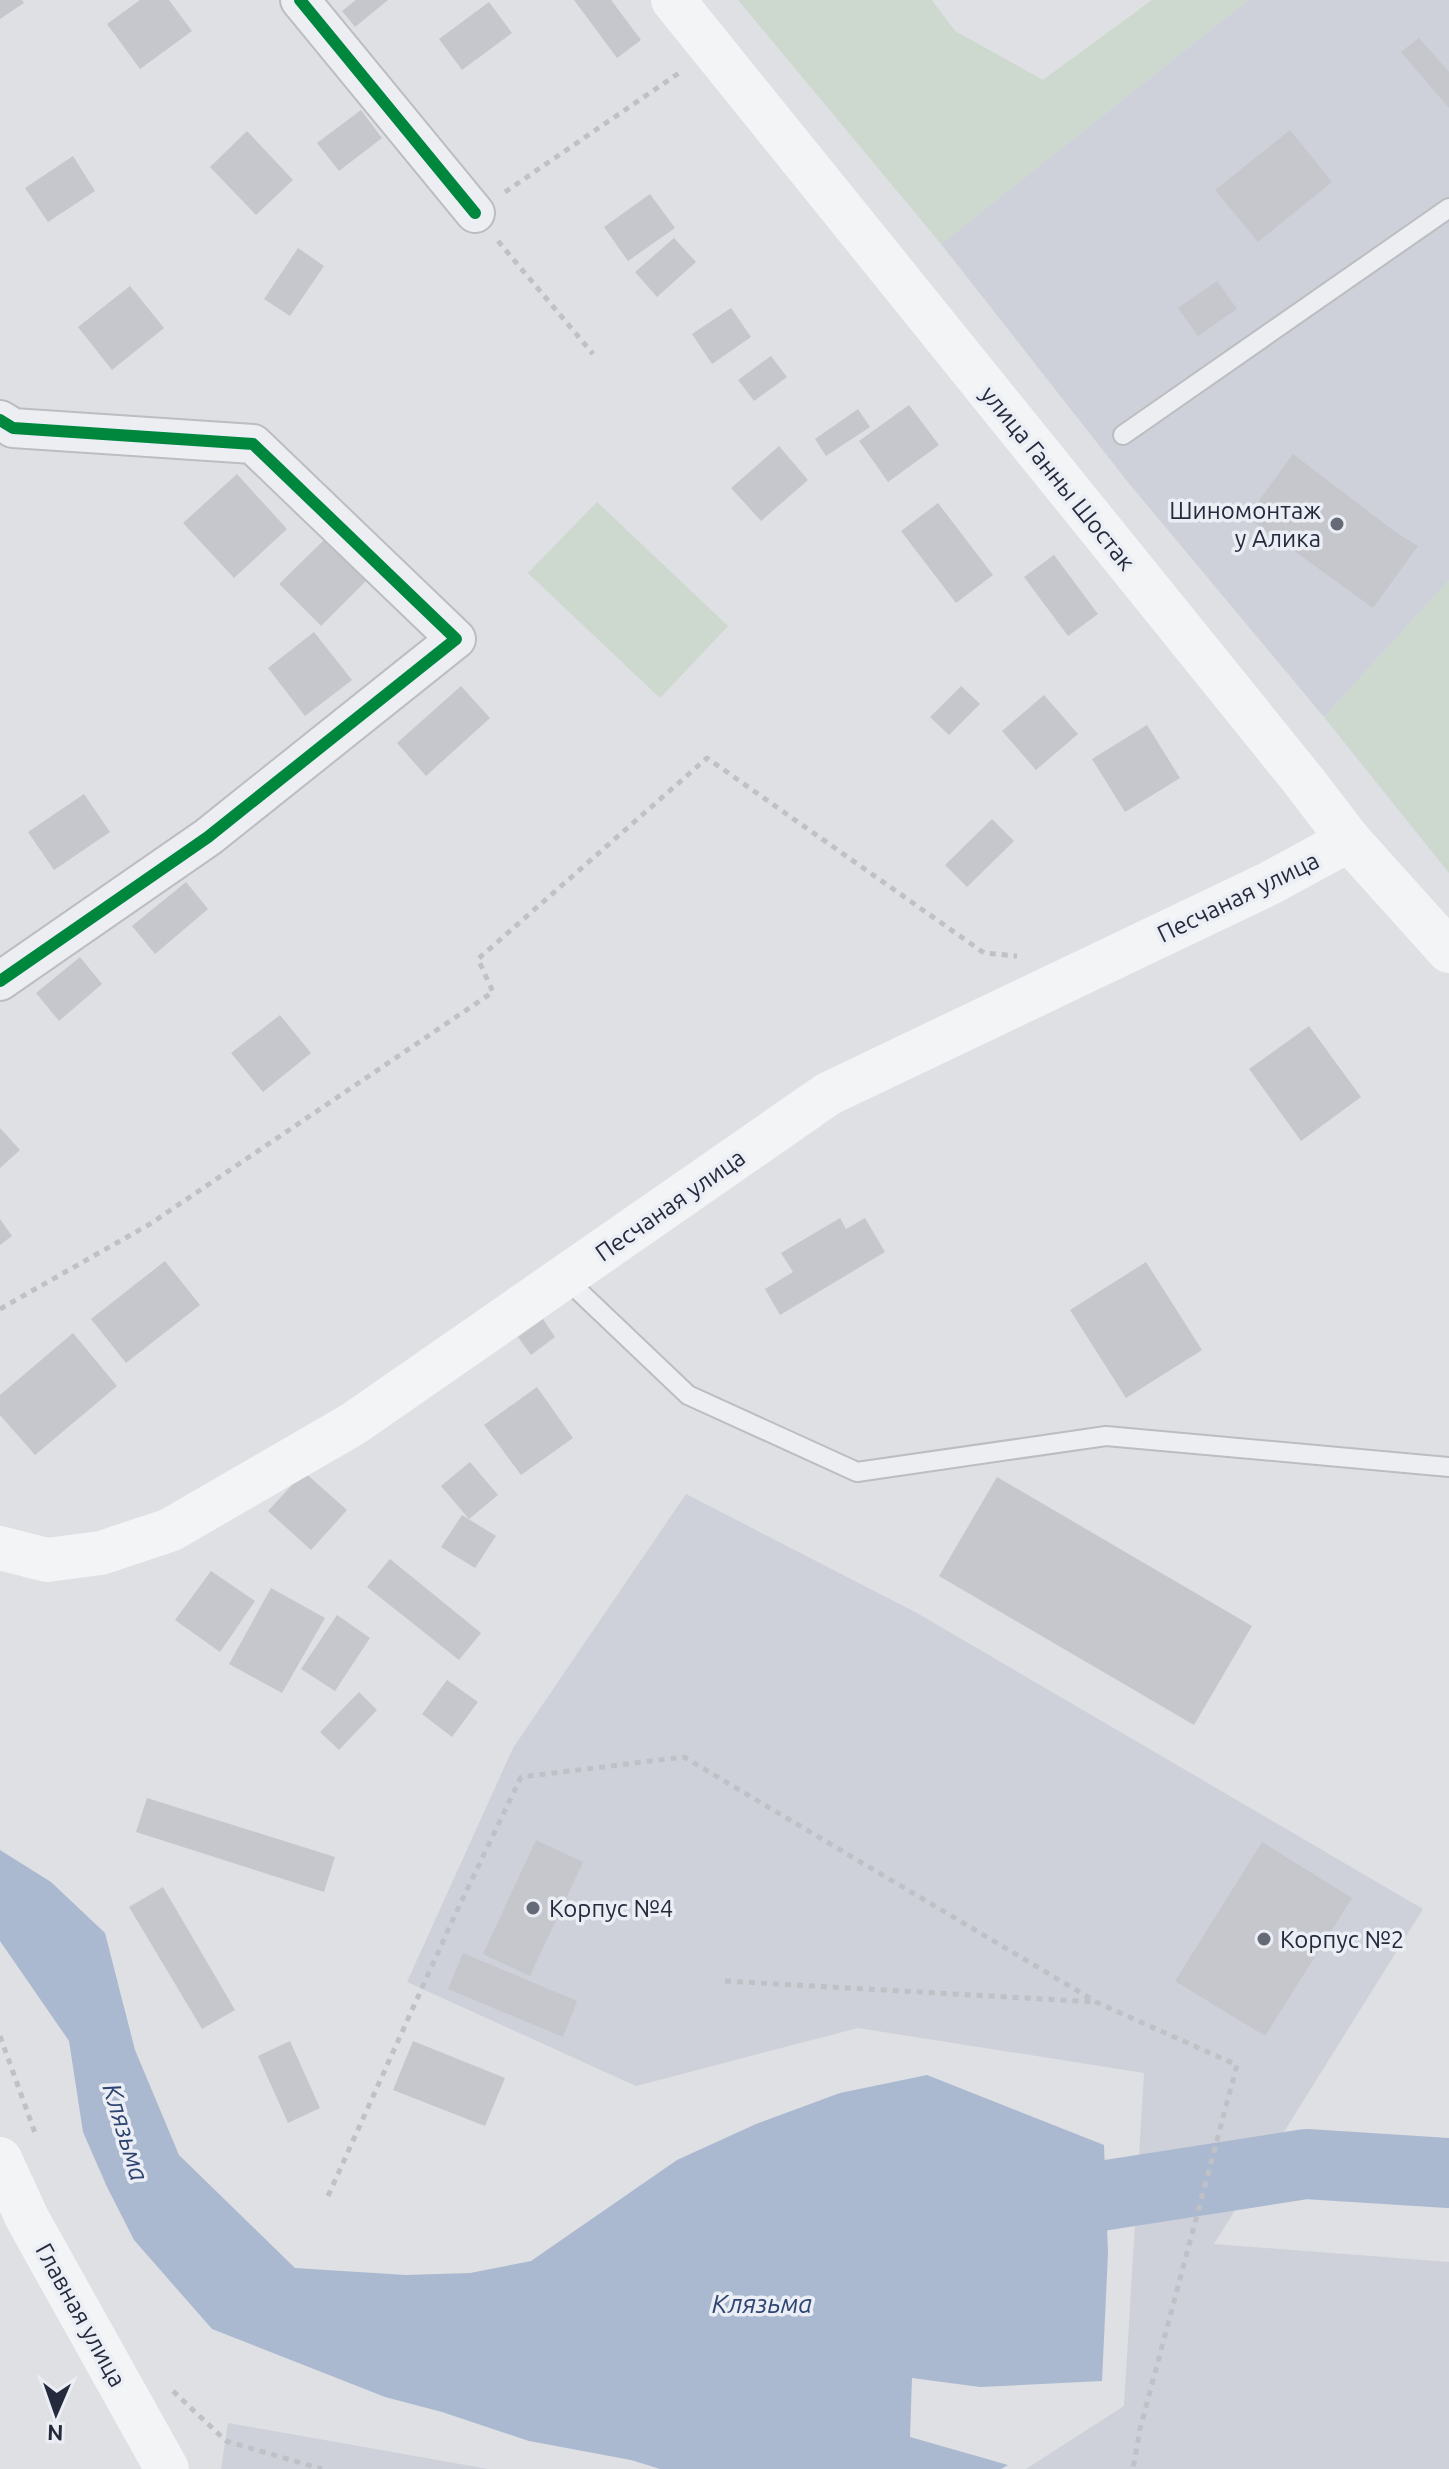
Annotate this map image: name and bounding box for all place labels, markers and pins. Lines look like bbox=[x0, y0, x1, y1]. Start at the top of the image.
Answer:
place label: Шиномонтаж у Алика bbox=[1169, 497, 1321, 552]
marker: Шиномонтаж у Алика bbox=[1328, 515, 1346, 533]
place label: Корпус №4 bbox=[549, 1895, 673, 1922]
marker: Корпус №4 bbox=[524, 1899, 542, 1917]
place label: Корпус №2 bbox=[1280, 1926, 1404, 1953]
marker: Корпус №2 bbox=[1255, 1930, 1273, 1948]

